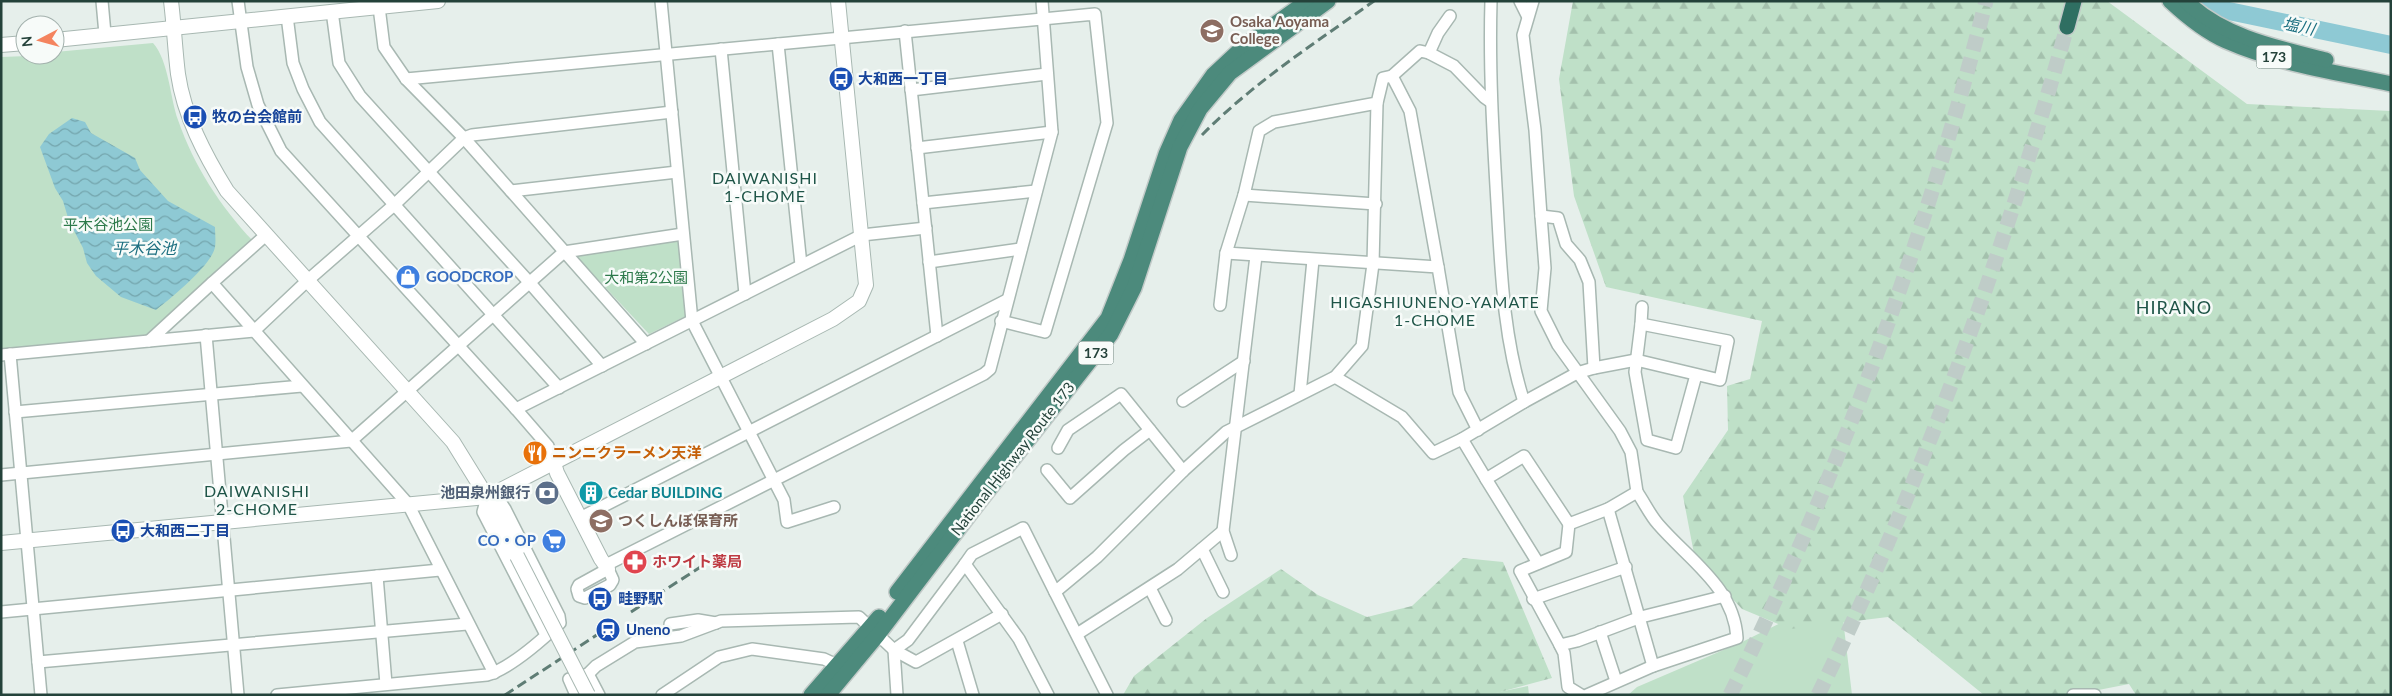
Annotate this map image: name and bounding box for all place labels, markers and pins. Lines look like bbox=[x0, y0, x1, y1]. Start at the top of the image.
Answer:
place label: Osaka Aoyama College bbox=[1230, 12, 1329, 47]
school or university icon: Osaka Aoyama College bbox=[1199, 18, 1225, 44]
bus stop icon: 大和西一丁目 bbox=[828, 66, 854, 92]
place label: 大和西一丁目 bbox=[858, 69, 948, 87]
bus stop icon: 牧の台会館前 bbox=[182, 104, 208, 130]
place label: 牧の台会館前 bbox=[212, 107, 302, 125]
shop icon: GOODCROP bbox=[395, 264, 421, 290]
place label: GOODCROP bbox=[426, 267, 513, 285]
restaurant icon: ニンニクラーメン天洋 bbox=[522, 440, 548, 466]
place label: ニンニクラーメン天洋 bbox=[552, 443, 701, 461]
bank icon: 池田泉州銀行 bbox=[534, 480, 560, 506]
building icon: Cedar BUILDING bbox=[578, 480, 604, 506]
place label: 池田泉州銀行 bbox=[440, 483, 530, 501]
place label: Cedar BUILDING bbox=[608, 483, 722, 501]
school or university icon: つくしんぼ保育所 bbox=[588, 508, 614, 534]
place label: つくしんぼ保育所 bbox=[618, 511, 738, 529]
bus stop icon: 大和西二丁目 bbox=[110, 518, 136, 544]
place label: 大和西二丁目 bbox=[140, 521, 230, 539]
supermarket icon: CO・OP bbox=[541, 528, 567, 554]
place label: CO・OP bbox=[478, 531, 536, 549]
pharmacy icon: ホワイト薬局 bbox=[622, 549, 648, 575]
place label: ホワイト薬局 bbox=[652, 552, 742, 570]
bus stop icon: 畦野駅 bbox=[587, 586, 613, 612]
place label: 畦野駅 bbox=[618, 589, 663, 607]
station icon: Uneno bbox=[595, 617, 621, 643]
place label: Uneno bbox=[626, 620, 671, 638]

